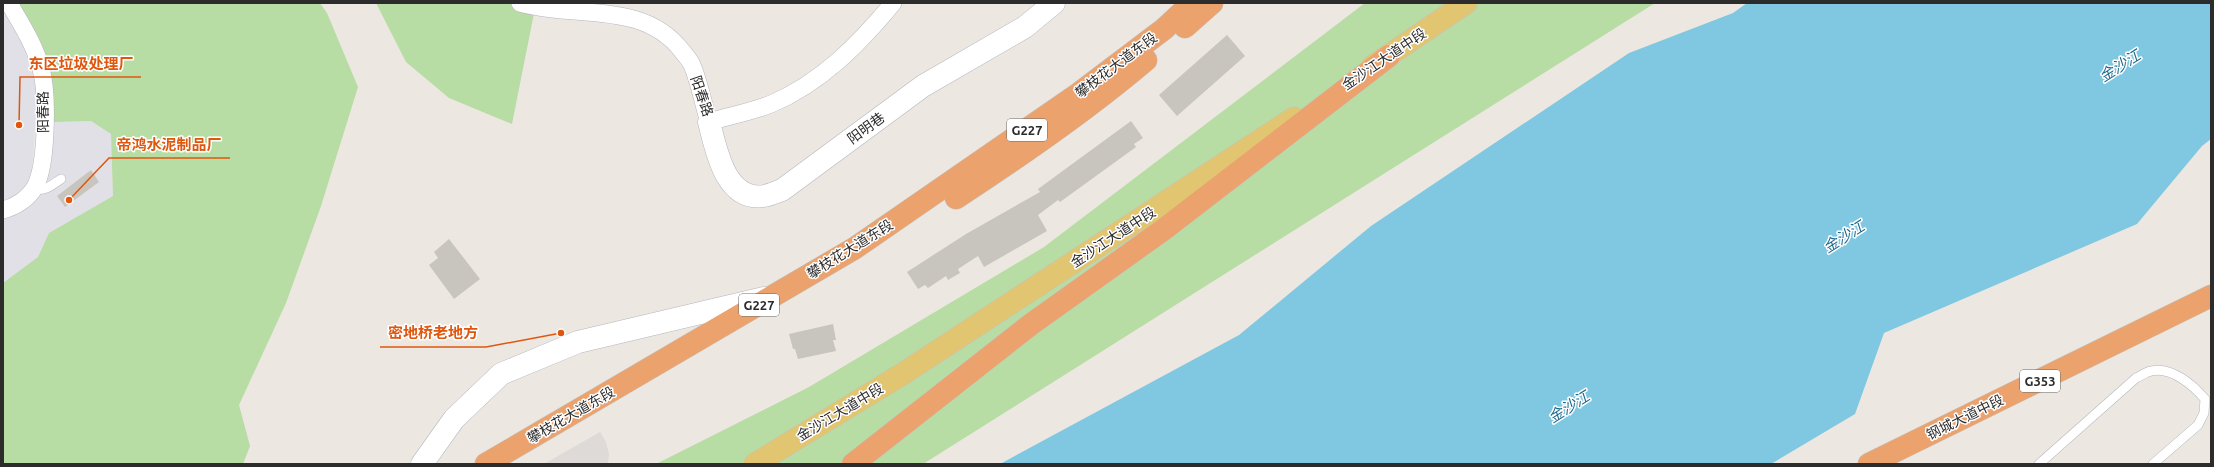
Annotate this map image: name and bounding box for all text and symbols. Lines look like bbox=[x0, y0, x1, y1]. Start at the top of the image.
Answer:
street label: 金沙江大道中段 bbox=[1339, 25, 1429, 93]
street label: 攀枝花大道东段 bbox=[1072, 29, 1160, 101]
water label: 金沙江 bbox=[2096, 45, 2145, 85]
callout: 东区垃圾处理厂 bbox=[20, 50, 141, 77]
text: 东区垃圾处理厂 bbox=[28, 55, 134, 72]
street label: 阳春路 bbox=[688, 74, 716, 118]
street label: 阳春路 bbox=[35, 91, 51, 133]
street label: 阳明巷 bbox=[844, 109, 888, 147]
road number: G227 bbox=[1007, 119, 1047, 141]
callout: 帝鸿水泥制品厂 bbox=[109, 131, 230, 158]
text: 帝鸿水泥制品厂 bbox=[116, 136, 222, 153]
street label: 金沙江大道中段 bbox=[1068, 204, 1158, 270]
street label: 攀枝花大道东段 bbox=[804, 216, 896, 282]
water label: 金沙江 bbox=[1820, 216, 1869, 256]
road number: G227 bbox=[739, 294, 779, 316]
callout: 密地桥老地方 bbox=[380, 320, 486, 347]
text: 密地桥老地方 bbox=[388, 324, 478, 341]
road number: G353 bbox=[2020, 370, 2060, 392]
street label: 金沙江大道中段 bbox=[794, 380, 886, 444]
street label: 攀枝花大道东段 bbox=[525, 384, 617, 446]
water label: 金沙江 bbox=[1545, 386, 1594, 426]
street label: 钢城大道中段 bbox=[1924, 391, 2006, 443]

